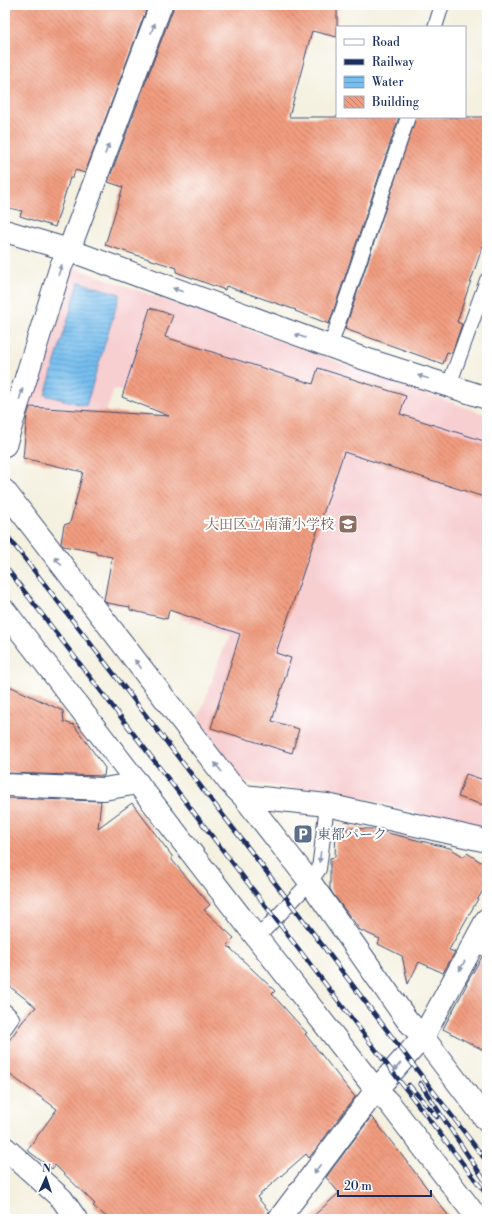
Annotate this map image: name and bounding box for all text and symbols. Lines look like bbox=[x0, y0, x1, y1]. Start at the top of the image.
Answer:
one-way arrow bbox=[150, 21, 156, 33]
legend bbox=[336, 26, 466, 118]
text: Road bbox=[372, 35, 400, 50]
text: Railway bbox=[372, 55, 414, 70]
text: Water bbox=[371, 75, 404, 90]
text: Building bbox=[371, 95, 420, 110]
one-way arrow bbox=[104, 143, 110, 155]
one-way arrow bbox=[57, 264, 63, 276]
one-way arrow bbox=[172, 287, 184, 293]
one-way arrow bbox=[294, 332, 306, 338]
one-way arrow bbox=[417, 374, 429, 380]
one-way arrow bbox=[18, 388, 24, 400]
school or university icon: 大田区立 南蒲小学校 bbox=[337, 513, 359, 535]
place label: 大田区立 南蒲小学校 bbox=[205, 516, 334, 534]
one-way arrow bbox=[54, 556, 63, 567]
one-way arrow bbox=[134, 659, 142, 670]
one-way arrow bbox=[213, 761, 222, 772]
parking icon: 東都パーク bbox=[292, 823, 314, 845]
place label: 東都パーク bbox=[317, 826, 387, 844]
one-way arrow bbox=[317, 851, 323, 864]
one-way arrow bbox=[458, 960, 465, 972]
one-way arrow bbox=[393, 1062, 402, 1071]
north arrow bbox=[26, 1158, 66, 1198]
text: N bbox=[42, 1162, 51, 1176]
one-way arrow bbox=[313, 1163, 321, 1174]
scale bar bbox=[338, 1172, 431, 1198]
text: 20 m bbox=[344, 1179, 372, 1194]

